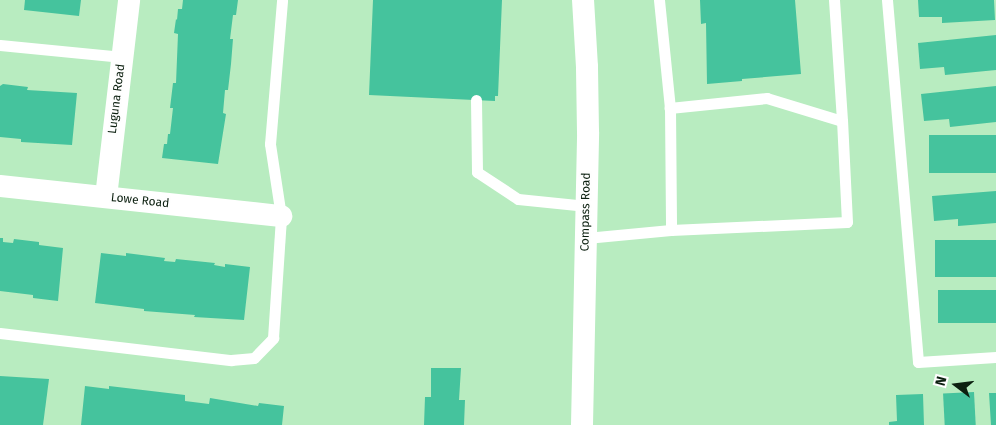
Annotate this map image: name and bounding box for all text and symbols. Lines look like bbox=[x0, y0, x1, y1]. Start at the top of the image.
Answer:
street label: Luguna Road bbox=[106, 63, 128, 135]
street label: Compass Road bbox=[578, 172, 594, 252]
street label: Lowe Road bbox=[110, 191, 170, 211]
north arrow bbox=[931, 360, 981, 410]
text: N bbox=[932, 374, 950, 388]

